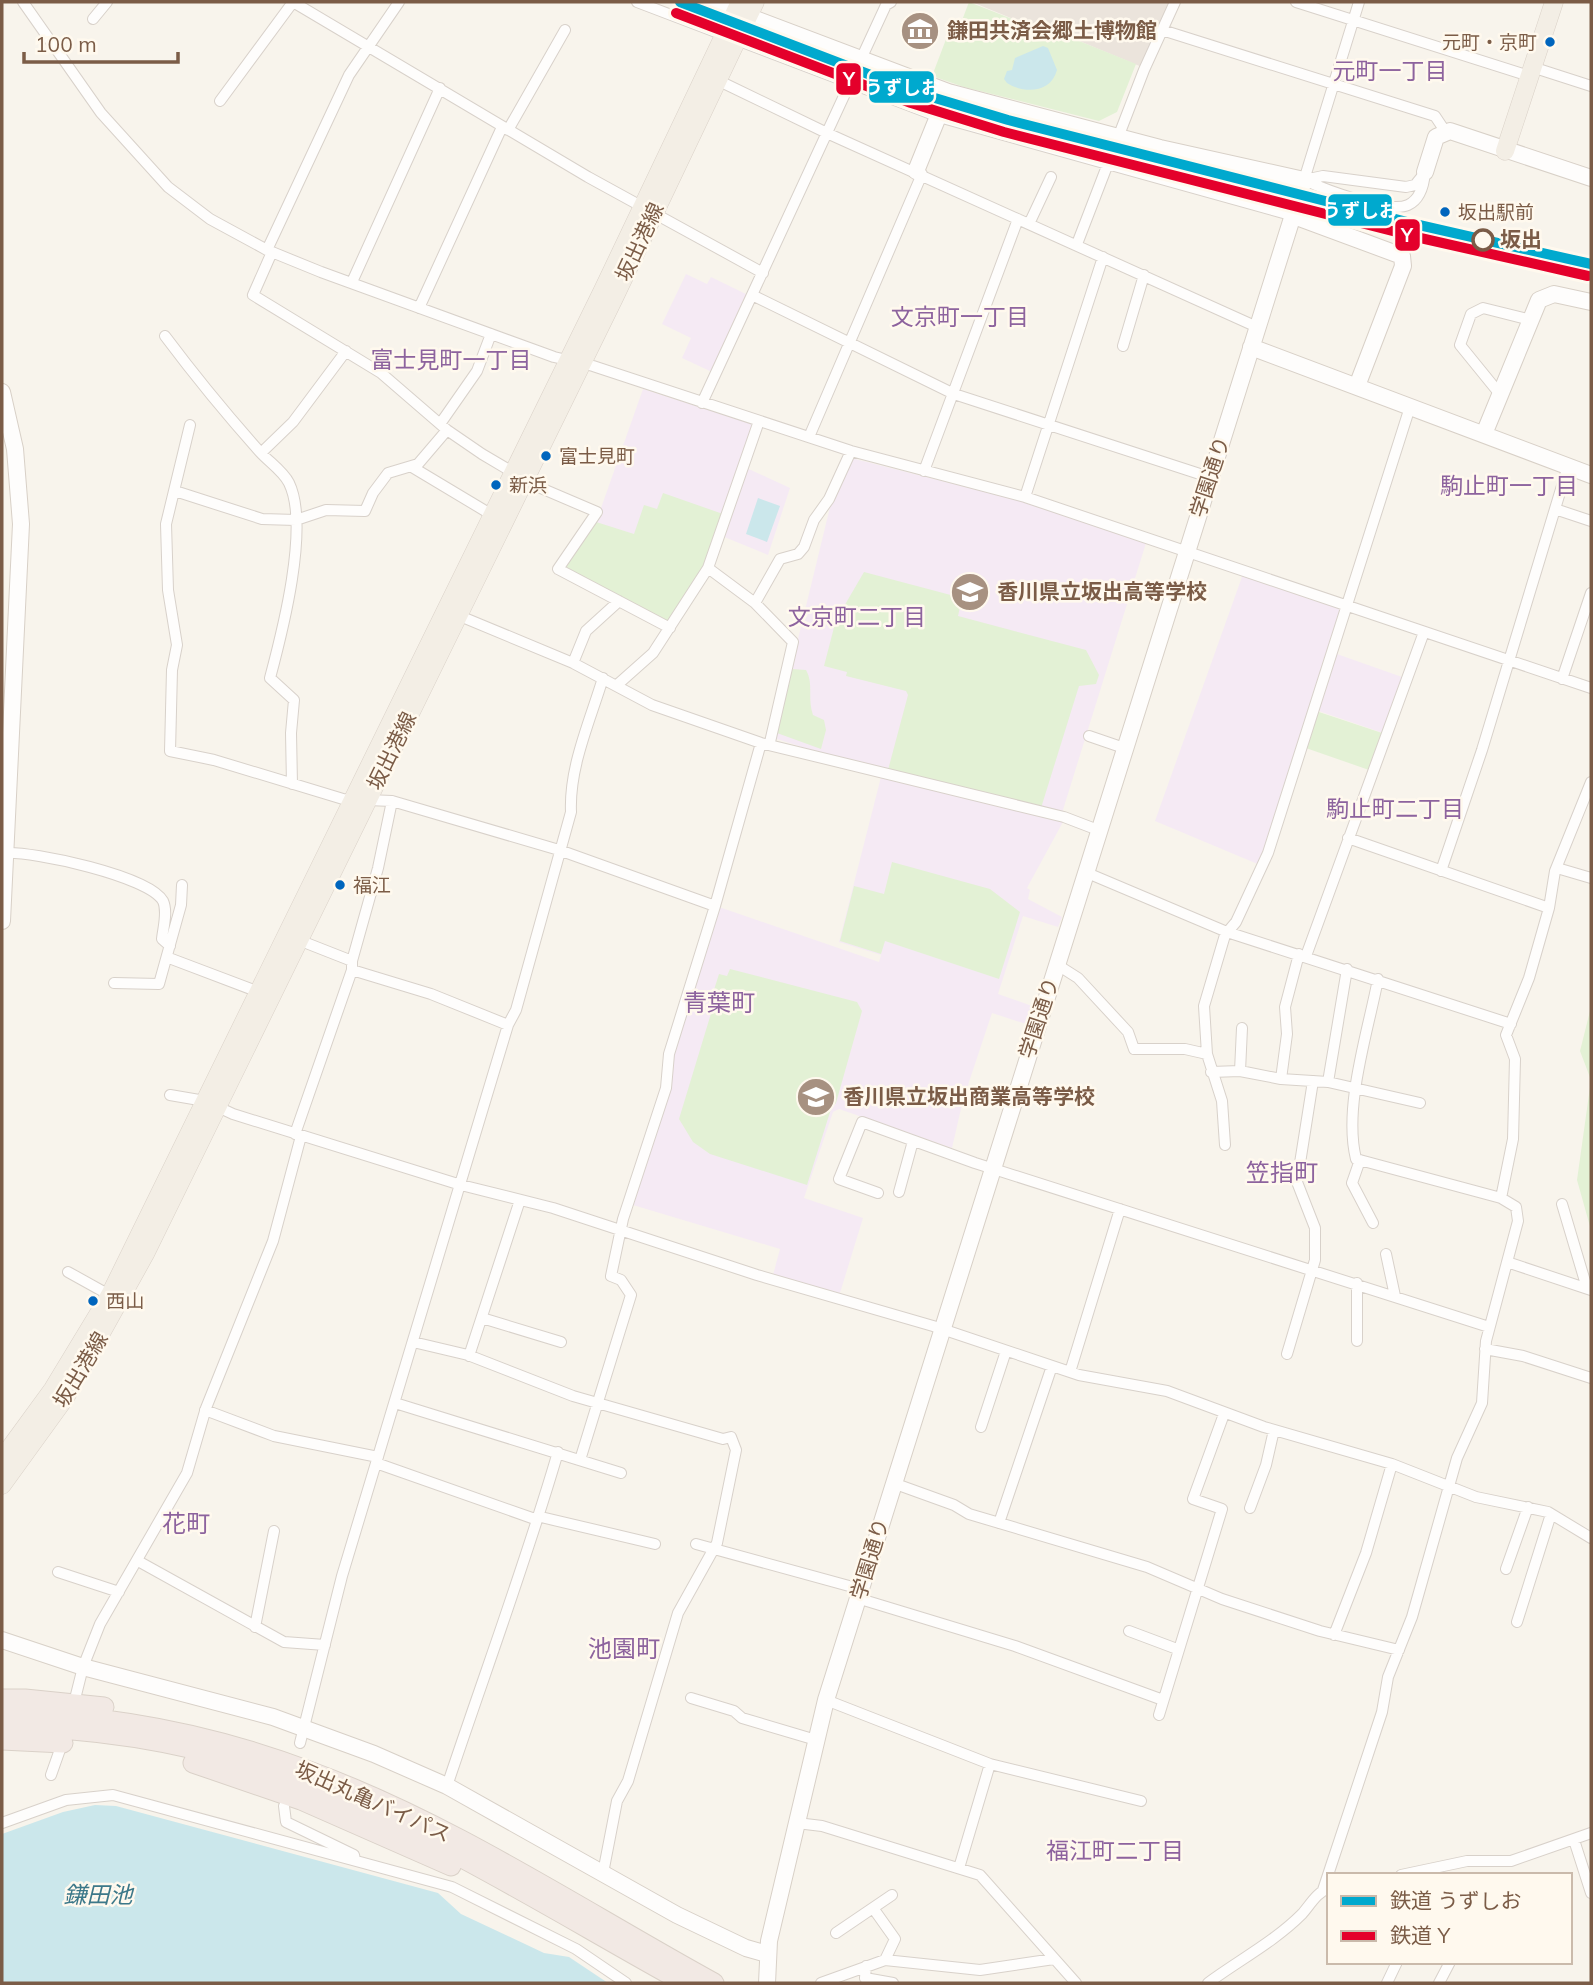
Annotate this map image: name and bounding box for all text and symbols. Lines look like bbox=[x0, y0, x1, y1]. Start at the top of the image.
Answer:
museum icon: 鎌田共済会郷土博物館 bbox=[899, 10, 941, 52]
place label: 鎌田共済会郷土博物館 bbox=[947, 17, 1157, 43]
scale bar bbox=[24, 21, 178, 65]
place label: 元町・京町 bbox=[1442, 30, 1537, 54]
text: 100 m bbox=[35, 31, 97, 57]
marker: 元町・京町 bbox=[1543, 35, 1557, 49]
district label: 元町一丁目 bbox=[1333, 56, 1448, 85]
line badge: Y bbox=[835, 62, 862, 96]
text: Y bbox=[842, 67, 856, 91]
line badge: うずしお bbox=[868, 70, 935, 104]
text: うずしお bbox=[864, 75, 940, 99]
line badge: うずしお bbox=[1327, 193, 1393, 227]
street label: 坂出港線 bbox=[610, 198, 669, 285]
text: うずしお bbox=[1322, 198, 1398, 222]
place label: 坂出駅前 bbox=[1458, 200, 1534, 224]
marker: 坂出駅前 bbox=[1438, 205, 1452, 219]
line badge: Y bbox=[1394, 218, 1421, 252]
text: Y bbox=[1400, 223, 1414, 247]
place label: 坂出 bbox=[1500, 226, 1542, 252]
marker: 坂出 bbox=[1472, 229, 1494, 251]
district label: 文京町一丁目 bbox=[891, 302, 1029, 331]
district label: 富士見町一丁目 bbox=[371, 345, 532, 374]
street label: 学園通り bbox=[1184, 433, 1234, 521]
place label: 富士見町 bbox=[559, 444, 635, 468]
marker: 富士見町 bbox=[539, 449, 553, 463]
district label: 駒止町一丁目 bbox=[1440, 471, 1578, 500]
place label: 新浜 bbox=[509, 473, 547, 497]
marker: 新浜 bbox=[489, 478, 503, 492]
school or university icon: 香川県立坂出高等学校 bbox=[949, 571, 991, 613]
place label: 香川県立坂出高等学校 bbox=[997, 578, 1207, 604]
district label: 文京町二丁目 bbox=[788, 602, 926, 631]
street label: 坂出港線 bbox=[361, 707, 421, 794]
district label: 駒止町二丁目 bbox=[1326, 794, 1464, 823]
place label: 福江 bbox=[353, 873, 391, 897]
marker: 福江 bbox=[333, 878, 347, 892]
street label: 学園通り bbox=[1013, 974, 1063, 1062]
district label: 青葉町 bbox=[683, 987, 755, 1017]
school or university icon: 香川県立坂出商業高等学校 bbox=[795, 1076, 837, 1118]
place label: 香川県立坂出商業高等学校 bbox=[843, 1083, 1095, 1109]
district label: 笠指町 bbox=[1246, 1157, 1318, 1187]
place label: 西山 bbox=[106, 1289, 144, 1313]
marker: 西山 bbox=[86, 1294, 100, 1308]
street label: 坂出港線 bbox=[47, 1327, 113, 1412]
district label: 花町 bbox=[162, 1508, 210, 1538]
street label: 学園通り bbox=[844, 1515, 894, 1603]
district label: 池園町 bbox=[588, 1633, 660, 1663]
street label: 坂出丸亀バイパス bbox=[292, 1755, 455, 1847]
district label: 福江町二丁目 bbox=[1046, 1836, 1184, 1865]
legend bbox=[1327, 1873, 1572, 1964]
water label: 鎌田池 bbox=[64, 1880, 135, 1909]
text: 鉄道 うずしお bbox=[1390, 1887, 1521, 1913]
text: 鉄道 Y bbox=[1390, 1922, 1450, 1948]

